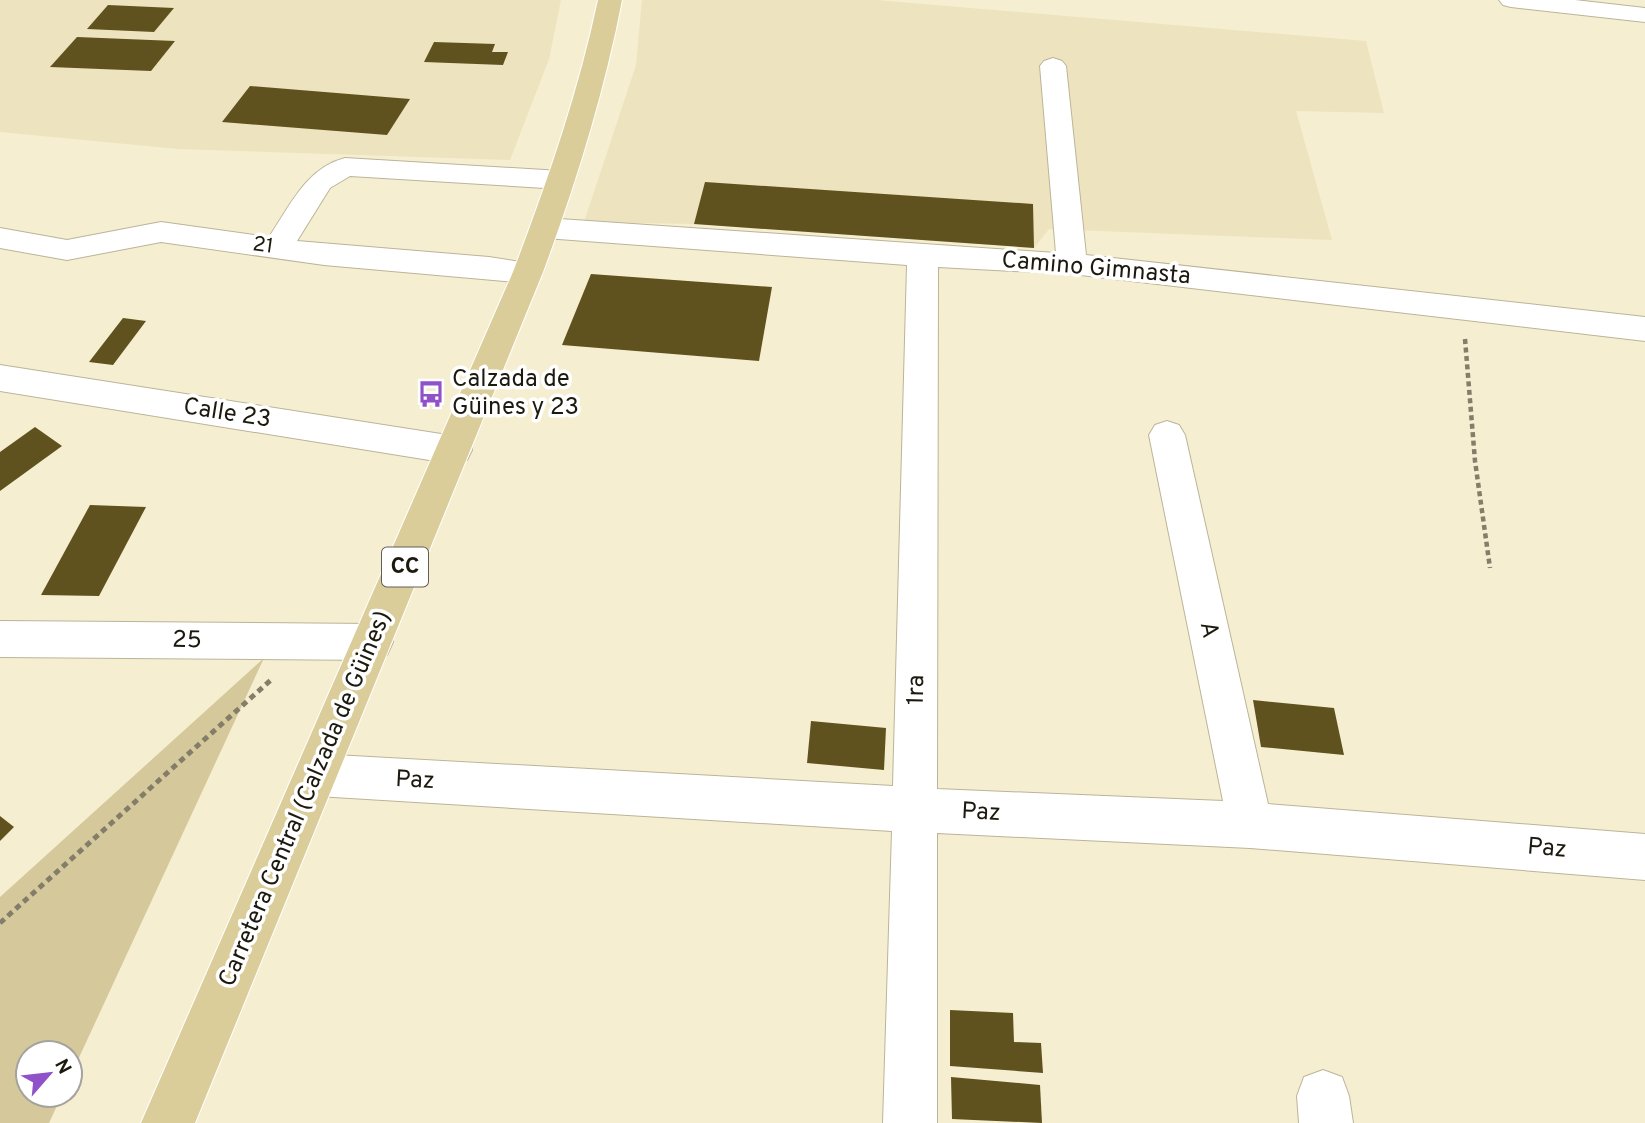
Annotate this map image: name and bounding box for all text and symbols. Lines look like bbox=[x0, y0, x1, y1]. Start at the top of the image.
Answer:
street label: 21 bbox=[251, 231, 275, 261]
street label: Camino Gimnasta bbox=[1000, 246, 1192, 292]
place label: Calzada de Güines y 23 bbox=[452, 365, 579, 423]
bus stop icon: Calzada de Güines y 23 bbox=[416, 379, 446, 409]
street label: Calle 23 bbox=[181, 392, 273, 436]
road number: CC bbox=[382, 548, 428, 586]
street label: Carretera Central (Calzada de Güines) bbox=[213, 607, 399, 991]
street label: A bbox=[1192, 619, 1224, 641]
street label: 25 bbox=[172, 626, 202, 656]
street label: 1ra bbox=[902, 675, 932, 705]
street label: Paz bbox=[395, 765, 435, 797]
street label: Paz bbox=[961, 797, 1001, 829]
street label: Paz bbox=[1526, 832, 1568, 866]
north arrow bbox=[14, 1039, 84, 1109]
text: N bbox=[48, 1055, 76, 1079]

